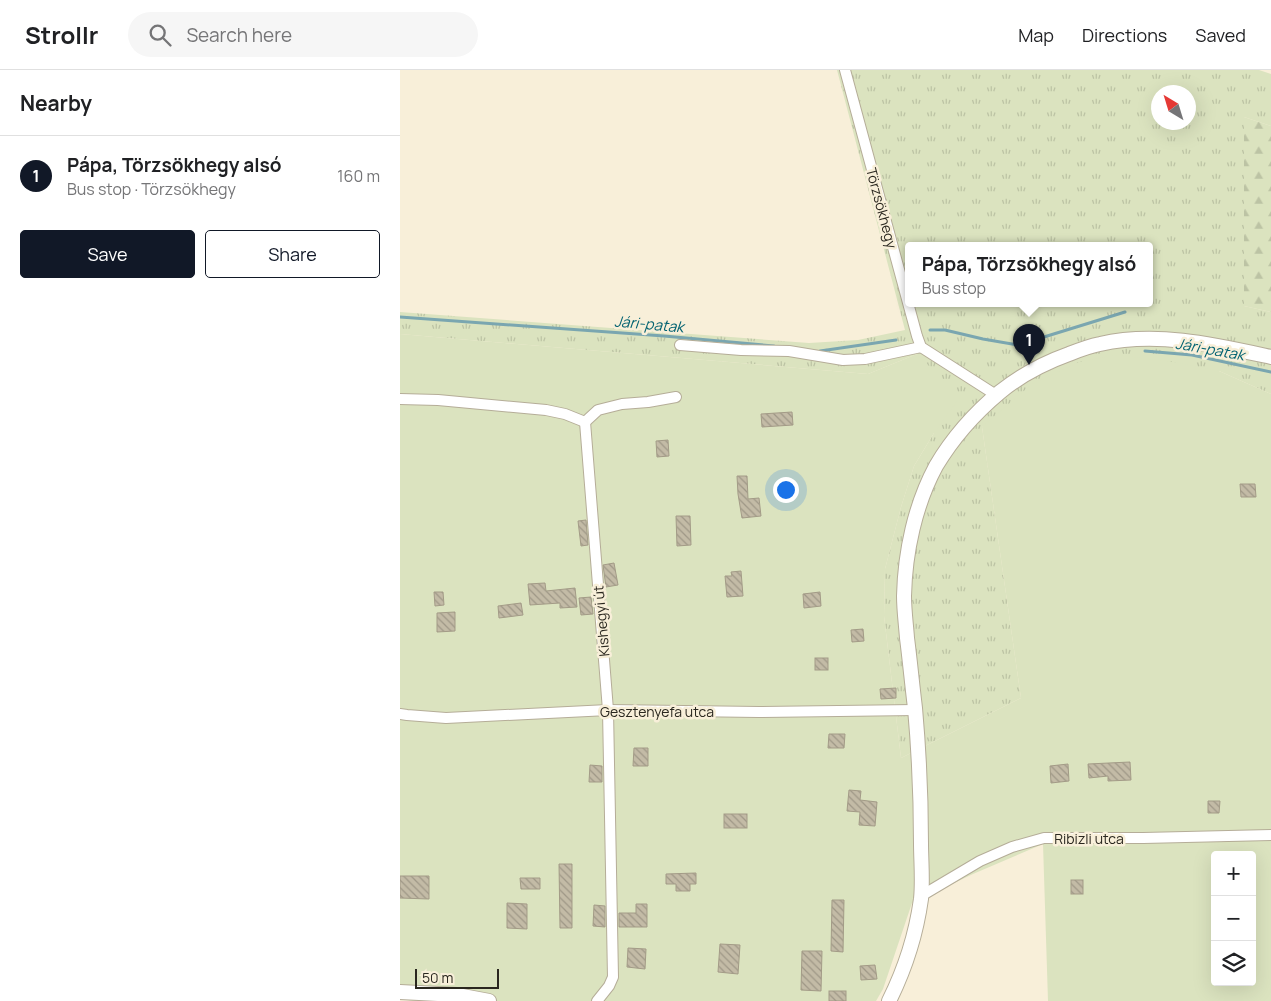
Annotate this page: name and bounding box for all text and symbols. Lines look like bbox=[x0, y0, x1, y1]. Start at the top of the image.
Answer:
search box bbox=[128, 12, 478, 57]
text: Strollr bbox=[25, 18, 98, 51]
icon: search bbox=[146, 21, 174, 49]
text: Search here bbox=[186, 22, 292, 48]
text: Map bbox=[1018, 23, 1054, 47]
text: Directions bbox=[1082, 23, 1167, 47]
text: Saved bbox=[1195, 23, 1246, 47]
north arrow bbox=[1151, 85, 1196, 130]
text: Nearby bbox=[20, 89, 92, 117]
text: Pápa, Törzsökhegy alsó bbox=[67, 152, 282, 178]
text: 1 bbox=[32, 165, 40, 187]
text: 160 m bbox=[337, 165, 380, 187]
street label: Törzsökhegy bbox=[862, 166, 902, 251]
text: Bus stop · Törzsökhegy bbox=[67, 178, 236, 200]
button: Save bbox=[20, 230, 195, 278]
button: Share bbox=[205, 230, 380, 278]
popup bbox=[905, 242, 1153, 307]
text: Pápa, Törzsökhegy alsó bbox=[922, 251, 1136, 277]
text: Bus stop bbox=[922, 277, 986, 299]
water label: Jári-patak bbox=[613, 311, 687, 338]
pin: 1 bbox=[1013, 324, 1045, 365]
water label: Jári-patak bbox=[1174, 333, 1249, 366]
your location bbox=[773, 477, 799, 503]
street label: Kishegyi út bbox=[588, 584, 614, 657]
street label: Gesztenyefa utca bbox=[600, 702, 714, 721]
street label: Ribizli utca bbox=[1054, 829, 1124, 848]
map controls bbox=[1211, 851, 1256, 986]
button: + bbox=[1211, 851, 1256, 896]
button: − bbox=[1211, 896, 1256, 941]
button: layers bbox=[1211, 941, 1256, 986]
scale bar bbox=[415, 966, 499, 989]
text: 50 m bbox=[422, 968, 453, 987]

